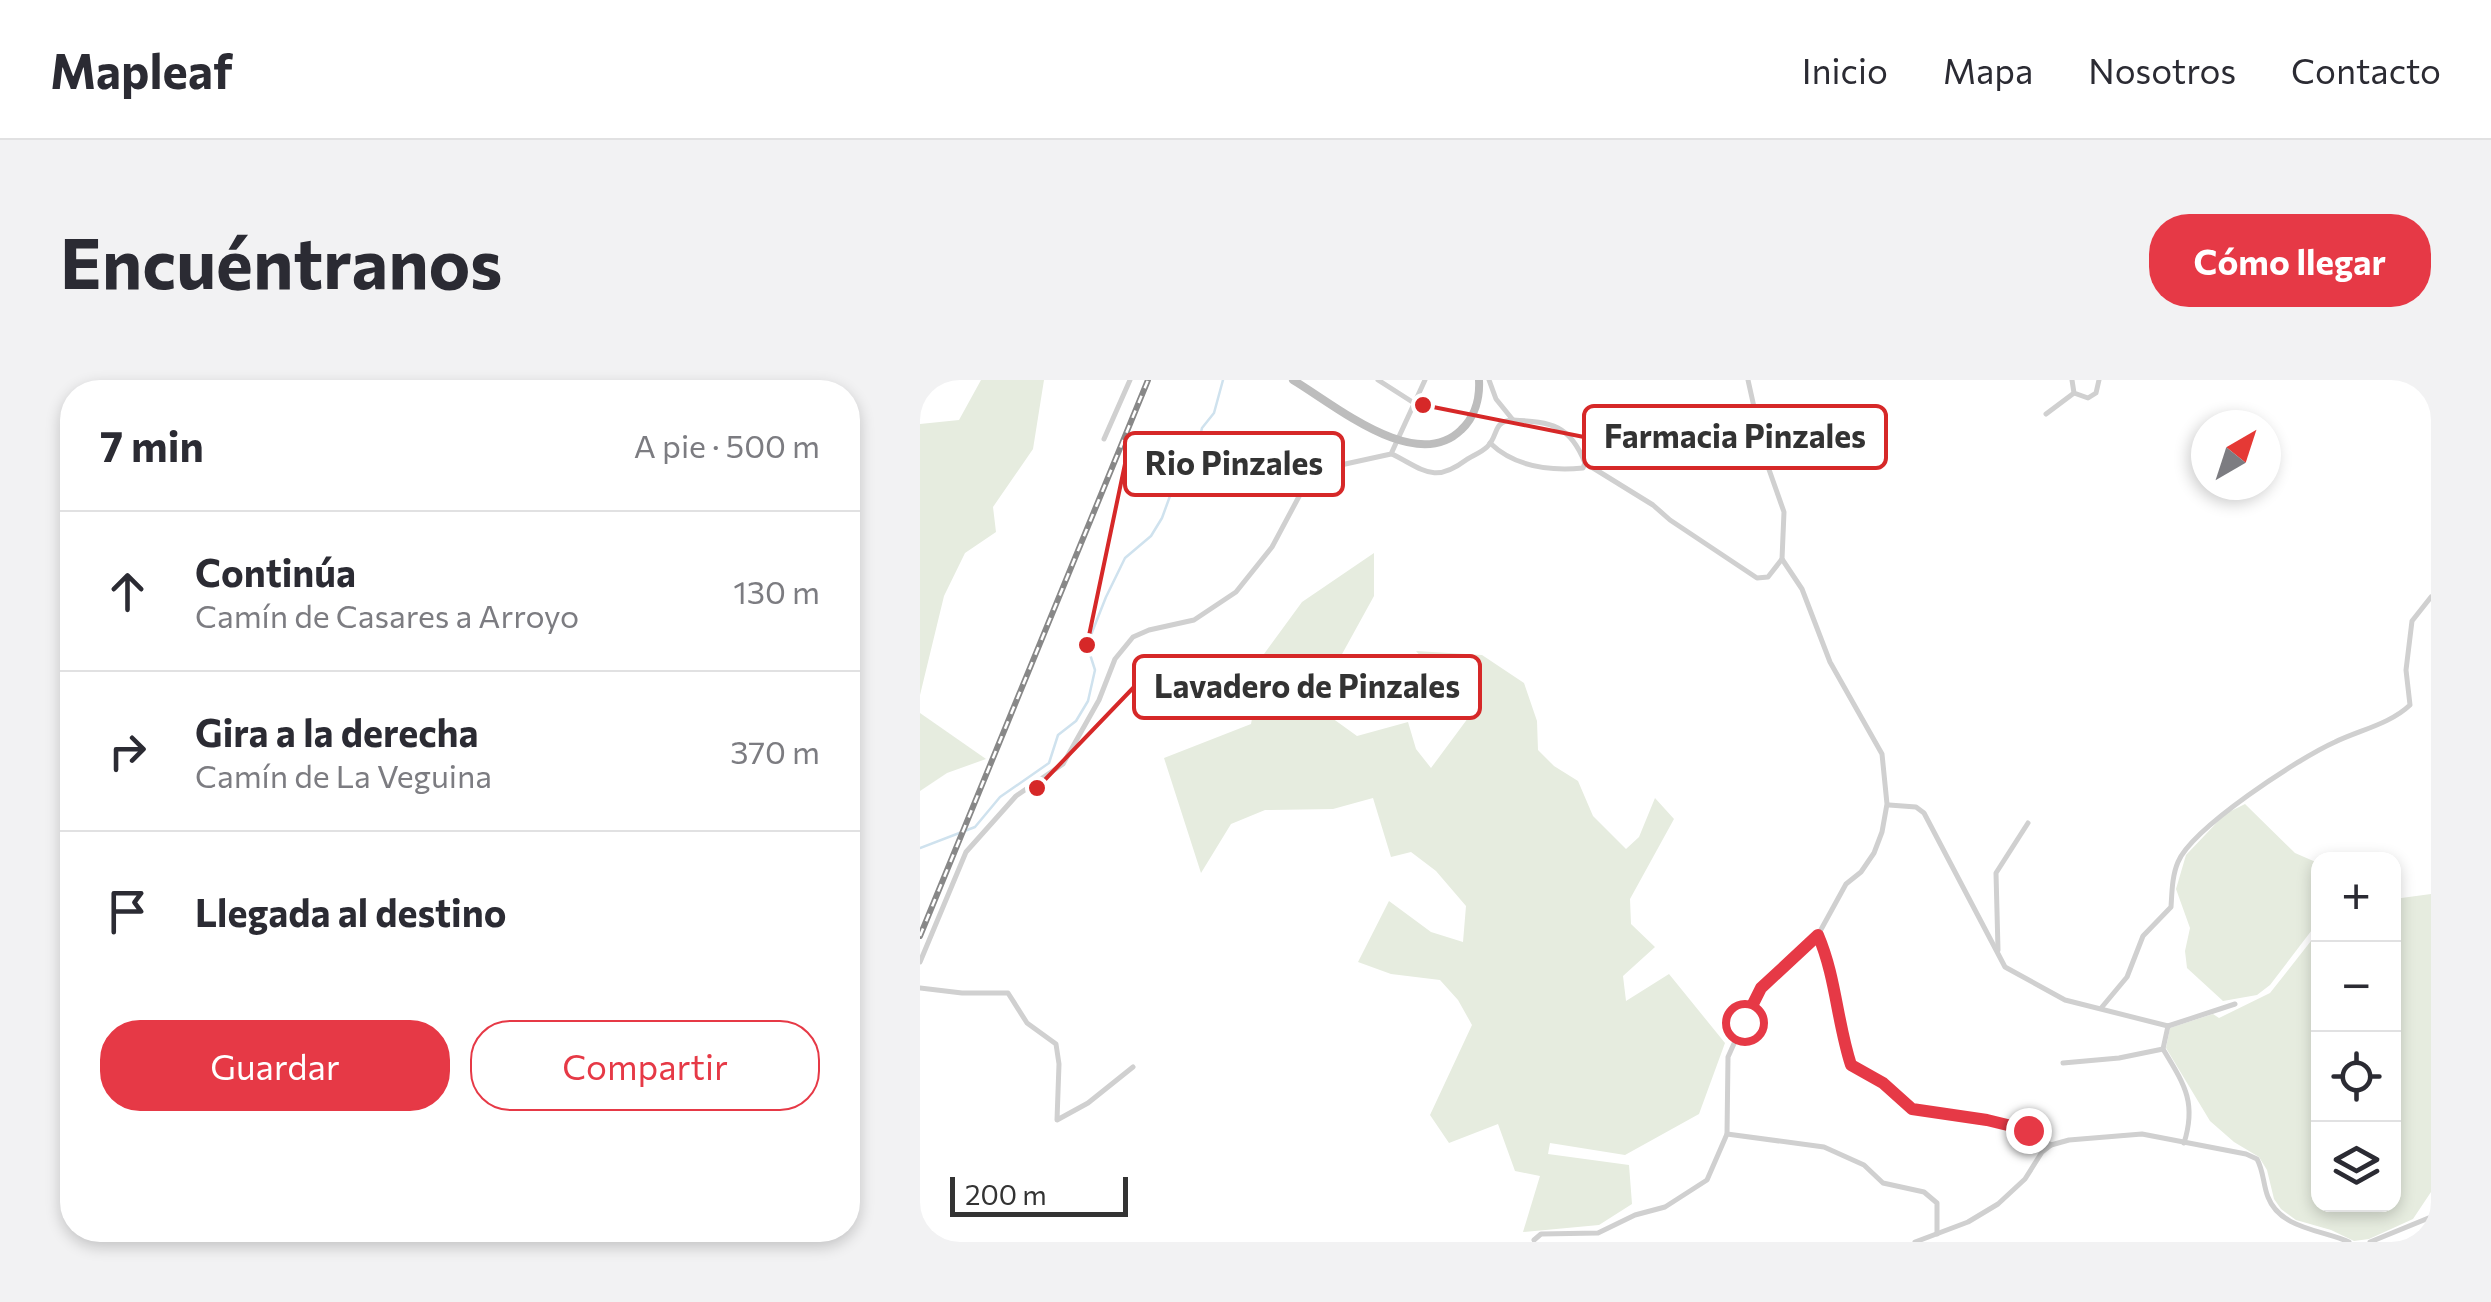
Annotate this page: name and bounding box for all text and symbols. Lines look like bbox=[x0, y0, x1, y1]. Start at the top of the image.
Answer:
text: Mapleaf bbox=[50, 40, 233, 99]
text: Inicio bbox=[1802, 48, 1888, 91]
text: Mapa bbox=[1943, 48, 2033, 91]
text: Nosotros bbox=[2088, 48, 2236, 91]
text: Contacto bbox=[2291, 48, 2441, 91]
button: Cómo llegar bbox=[2149, 214, 2431, 307]
text: Encuéntranos bbox=[60, 218, 502, 303]
callout: Farmacia Pinzales bbox=[1584, 406, 1886, 468]
north arrow bbox=[2191, 410, 2281, 500]
text: Farmacia Pinzales bbox=[1604, 415, 1866, 455]
text: 7 min bbox=[100, 419, 204, 471]
text: A pie · 500 m bbox=[634, 425, 820, 465]
callout: Rio Pinzales bbox=[1125, 433, 1343, 495]
text: Rio Pinzales bbox=[1145, 442, 1323, 482]
text: Continúa bbox=[195, 548, 356, 595]
icon: ahead bbox=[100, 564, 155, 619]
text: 130 m bbox=[733, 571, 820, 611]
text: Camín de Casares a Arroyo bbox=[195, 595, 579, 635]
callout: Lavadero de Pinzales bbox=[1134, 656, 1480, 718]
text: Lavadero de Pinzales bbox=[1154, 665, 1460, 705]
text: Gira a la derecha bbox=[195, 708, 479, 755]
icon: right bbox=[100, 724, 155, 779]
text: 370 m bbox=[730, 731, 820, 771]
text: Camín de La Veguina bbox=[195, 755, 492, 795]
map controls bbox=[2311, 852, 2401, 1212]
button: + bbox=[2311, 852, 2401, 942]
icon: arrive bbox=[100, 884, 155, 939]
text: Llegada al destino bbox=[195, 888, 506, 935]
button: − bbox=[2311, 942, 2401, 1032]
route start bbox=[1722, 1000, 1768, 1046]
button: Guardar bbox=[100, 1020, 450, 1111]
button: Compartir bbox=[470, 1020, 820, 1111]
button: locate bbox=[2311, 1032, 2401, 1122]
route end bbox=[2006, 1108, 2052, 1154]
button: layers bbox=[2311, 1122, 2401, 1212]
scale bar bbox=[950, 1172, 1128, 1216]
text: 200 m bbox=[965, 1177, 1047, 1211]

